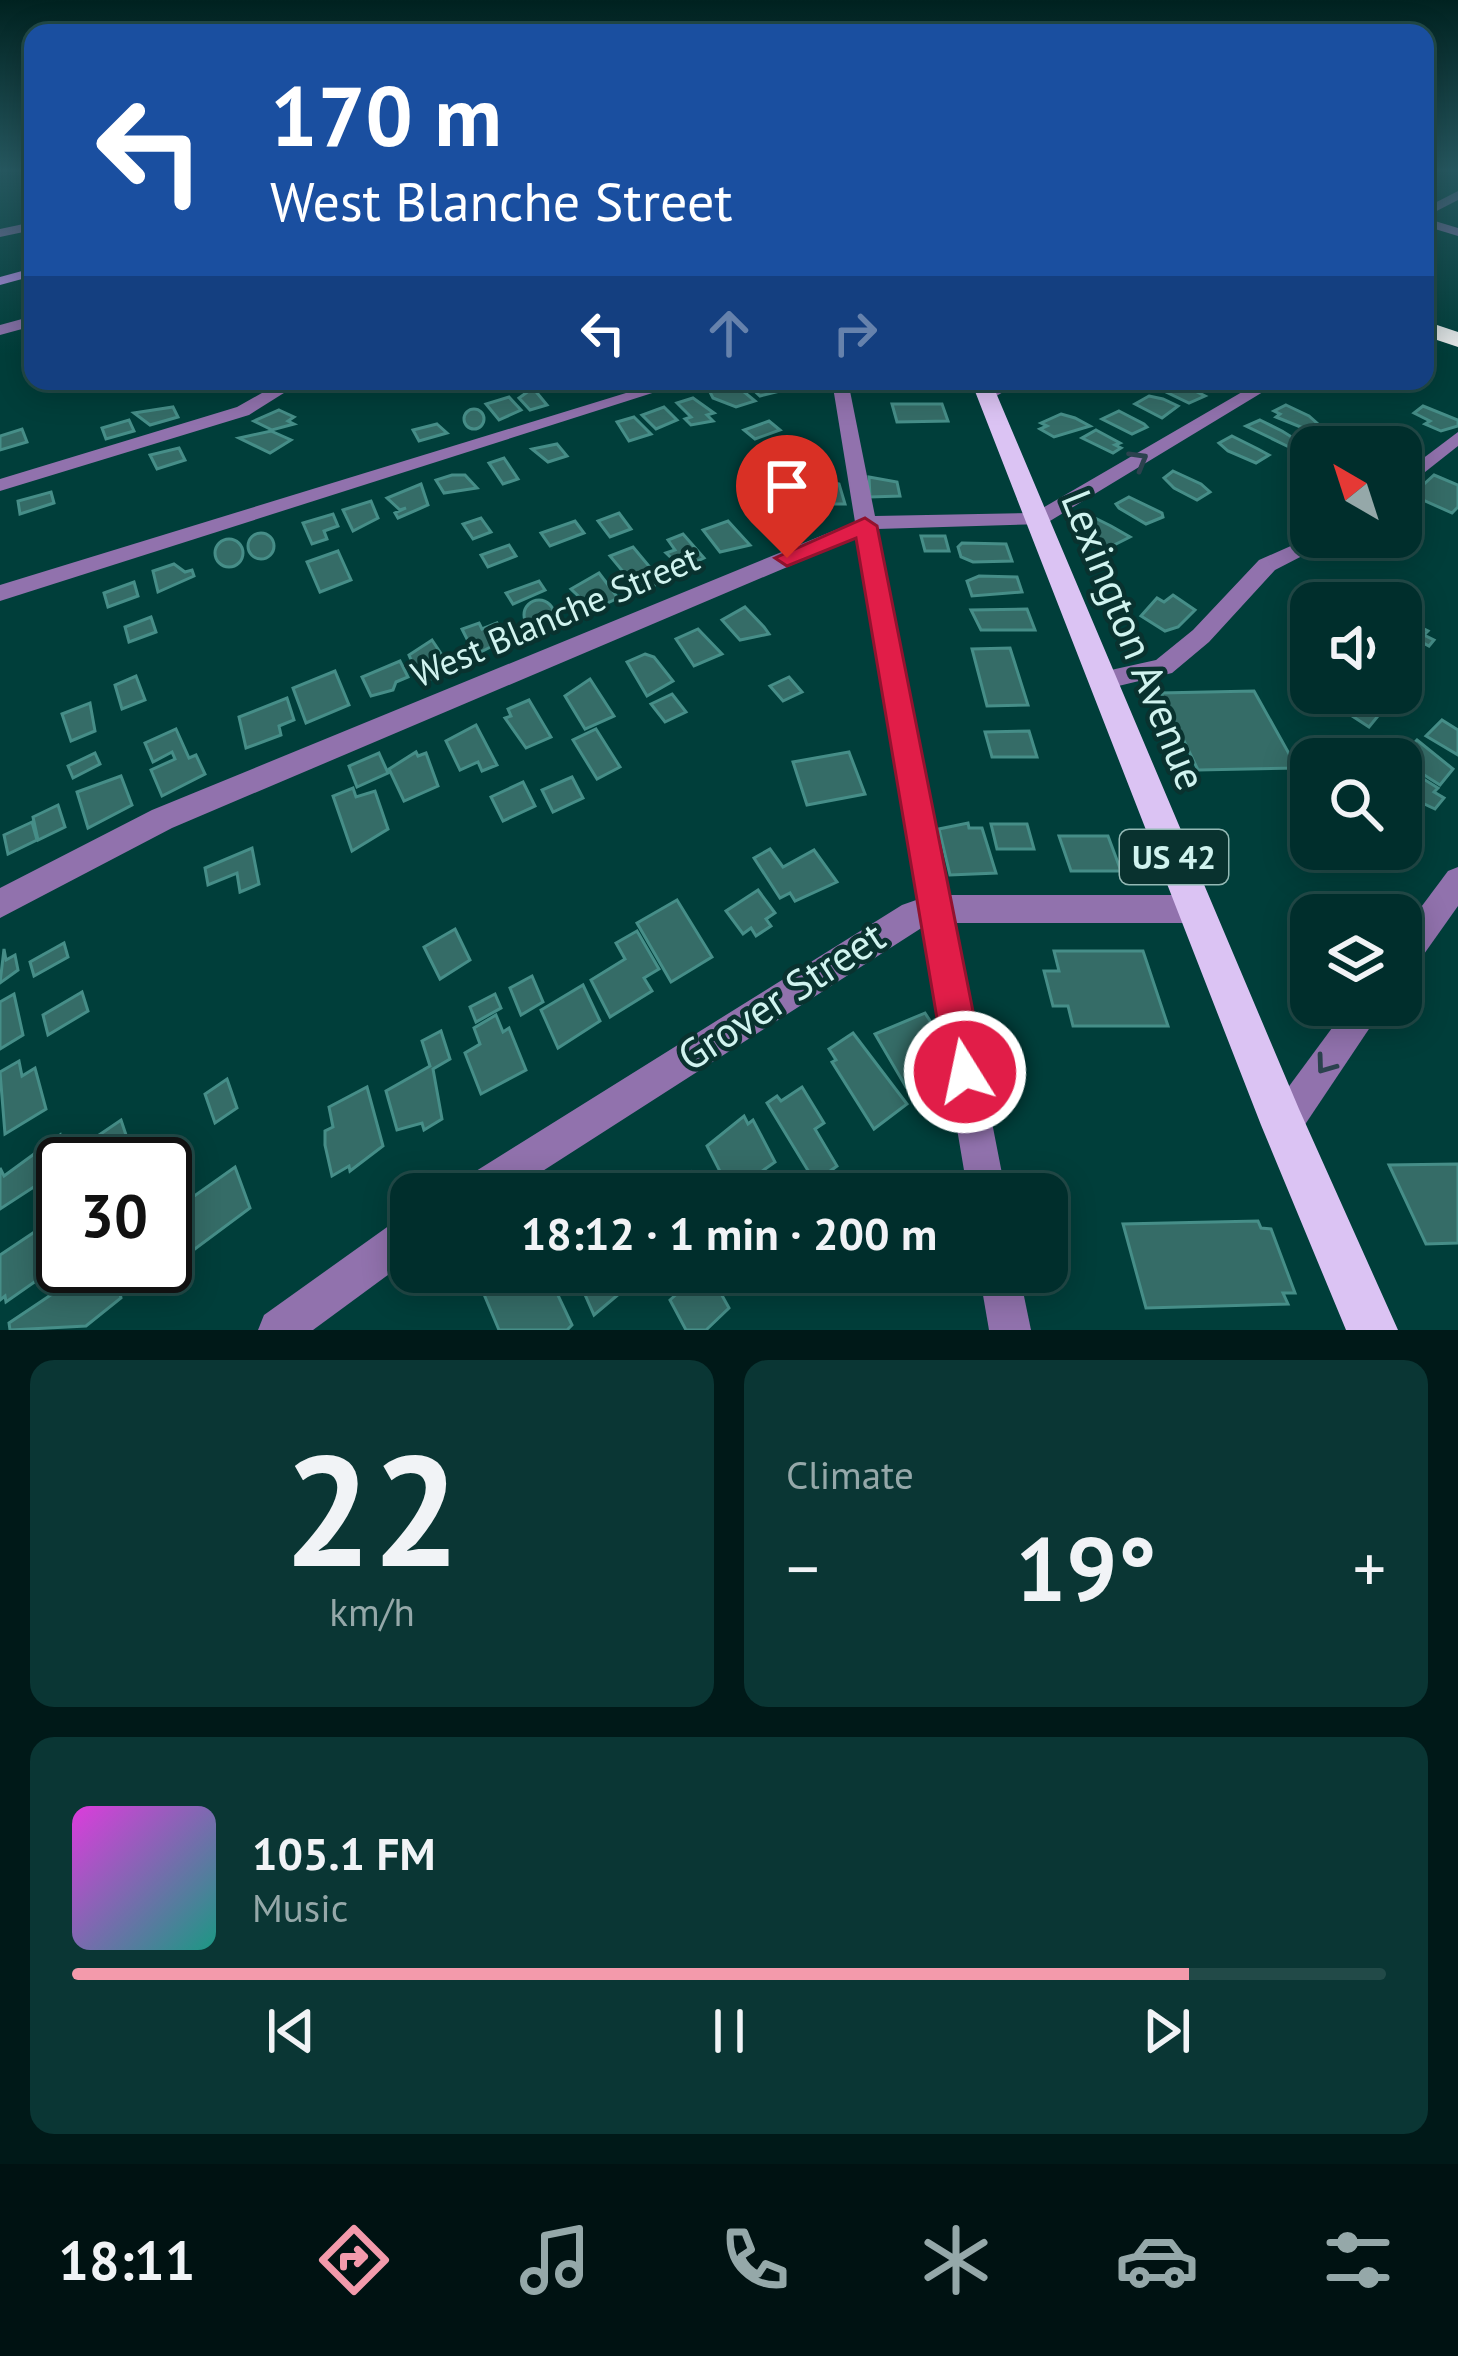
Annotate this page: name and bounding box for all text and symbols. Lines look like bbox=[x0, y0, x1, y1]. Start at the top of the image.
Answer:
text: 170 m bbox=[270, 60, 502, 169]
icon: left bbox=[72, 72, 228, 228]
text: West Blanche Street bbox=[270, 166, 733, 236]
icon: left bbox=[570, 300, 636, 366]
icon: ahead bbox=[696, 300, 762, 366]
icon: right bbox=[822, 300, 888, 366]
north arrow bbox=[1290, 426, 1422, 558]
map controls bbox=[1290, 426, 1422, 1026]
pin bbox=[736, 435, 838, 558]
one-way arrow bbox=[1126, 452, 1148, 474]
icon: arrive bbox=[754, 453, 820, 519]
street label: Lexington Avenue bbox=[1049, 482, 1220, 798]
street label: West Blanche Street bbox=[404, 534, 706, 697]
button: sound bbox=[1290, 582, 1422, 714]
button: search bbox=[1290, 738, 1422, 870]
road number: US 42 bbox=[1120, 830, 1228, 884]
button: layers bbox=[1290, 894, 1422, 1026]
street label: Grover Street bbox=[667, 908, 895, 1083]
position arrow bbox=[902, 1009, 1028, 1135]
one-way arrow bbox=[1318, 1052, 1340, 1073]
speed limit sign: 30 bbox=[36, 1137, 192, 1293]
text: 18:12 · 1 min · 200 m bbox=[521, 1204, 937, 1262]
text: 22 bbox=[284, 1407, 460, 1609]
text: Climate bbox=[786, 1449, 914, 1500]
text: 19° bbox=[1015, 1509, 1157, 1626]
text: − bbox=[786, 1525, 819, 1610]
text: + bbox=[1353, 1525, 1386, 1610]
text: km/h bbox=[329, 1586, 415, 1637]
text: 105.1 FM bbox=[252, 1824, 435, 1882]
text: Music bbox=[252, 1882, 348, 1933]
icon: previous bbox=[258, 1998, 324, 2064]
icon: pause bbox=[696, 1998, 762, 2064]
icon: next bbox=[1134, 1998, 1200, 2064]
icon: directions bbox=[312, 2218, 396, 2302]
icon: music bbox=[513, 2218, 597, 2302]
icon: phone bbox=[713, 2218, 797, 2302]
icon: climate bbox=[914, 2218, 998, 2302]
icon: car bbox=[1115, 2218, 1199, 2302]
icon: filters bbox=[1316, 2218, 1400, 2302]
text: 18:11 bbox=[58, 2225, 195, 2295]

